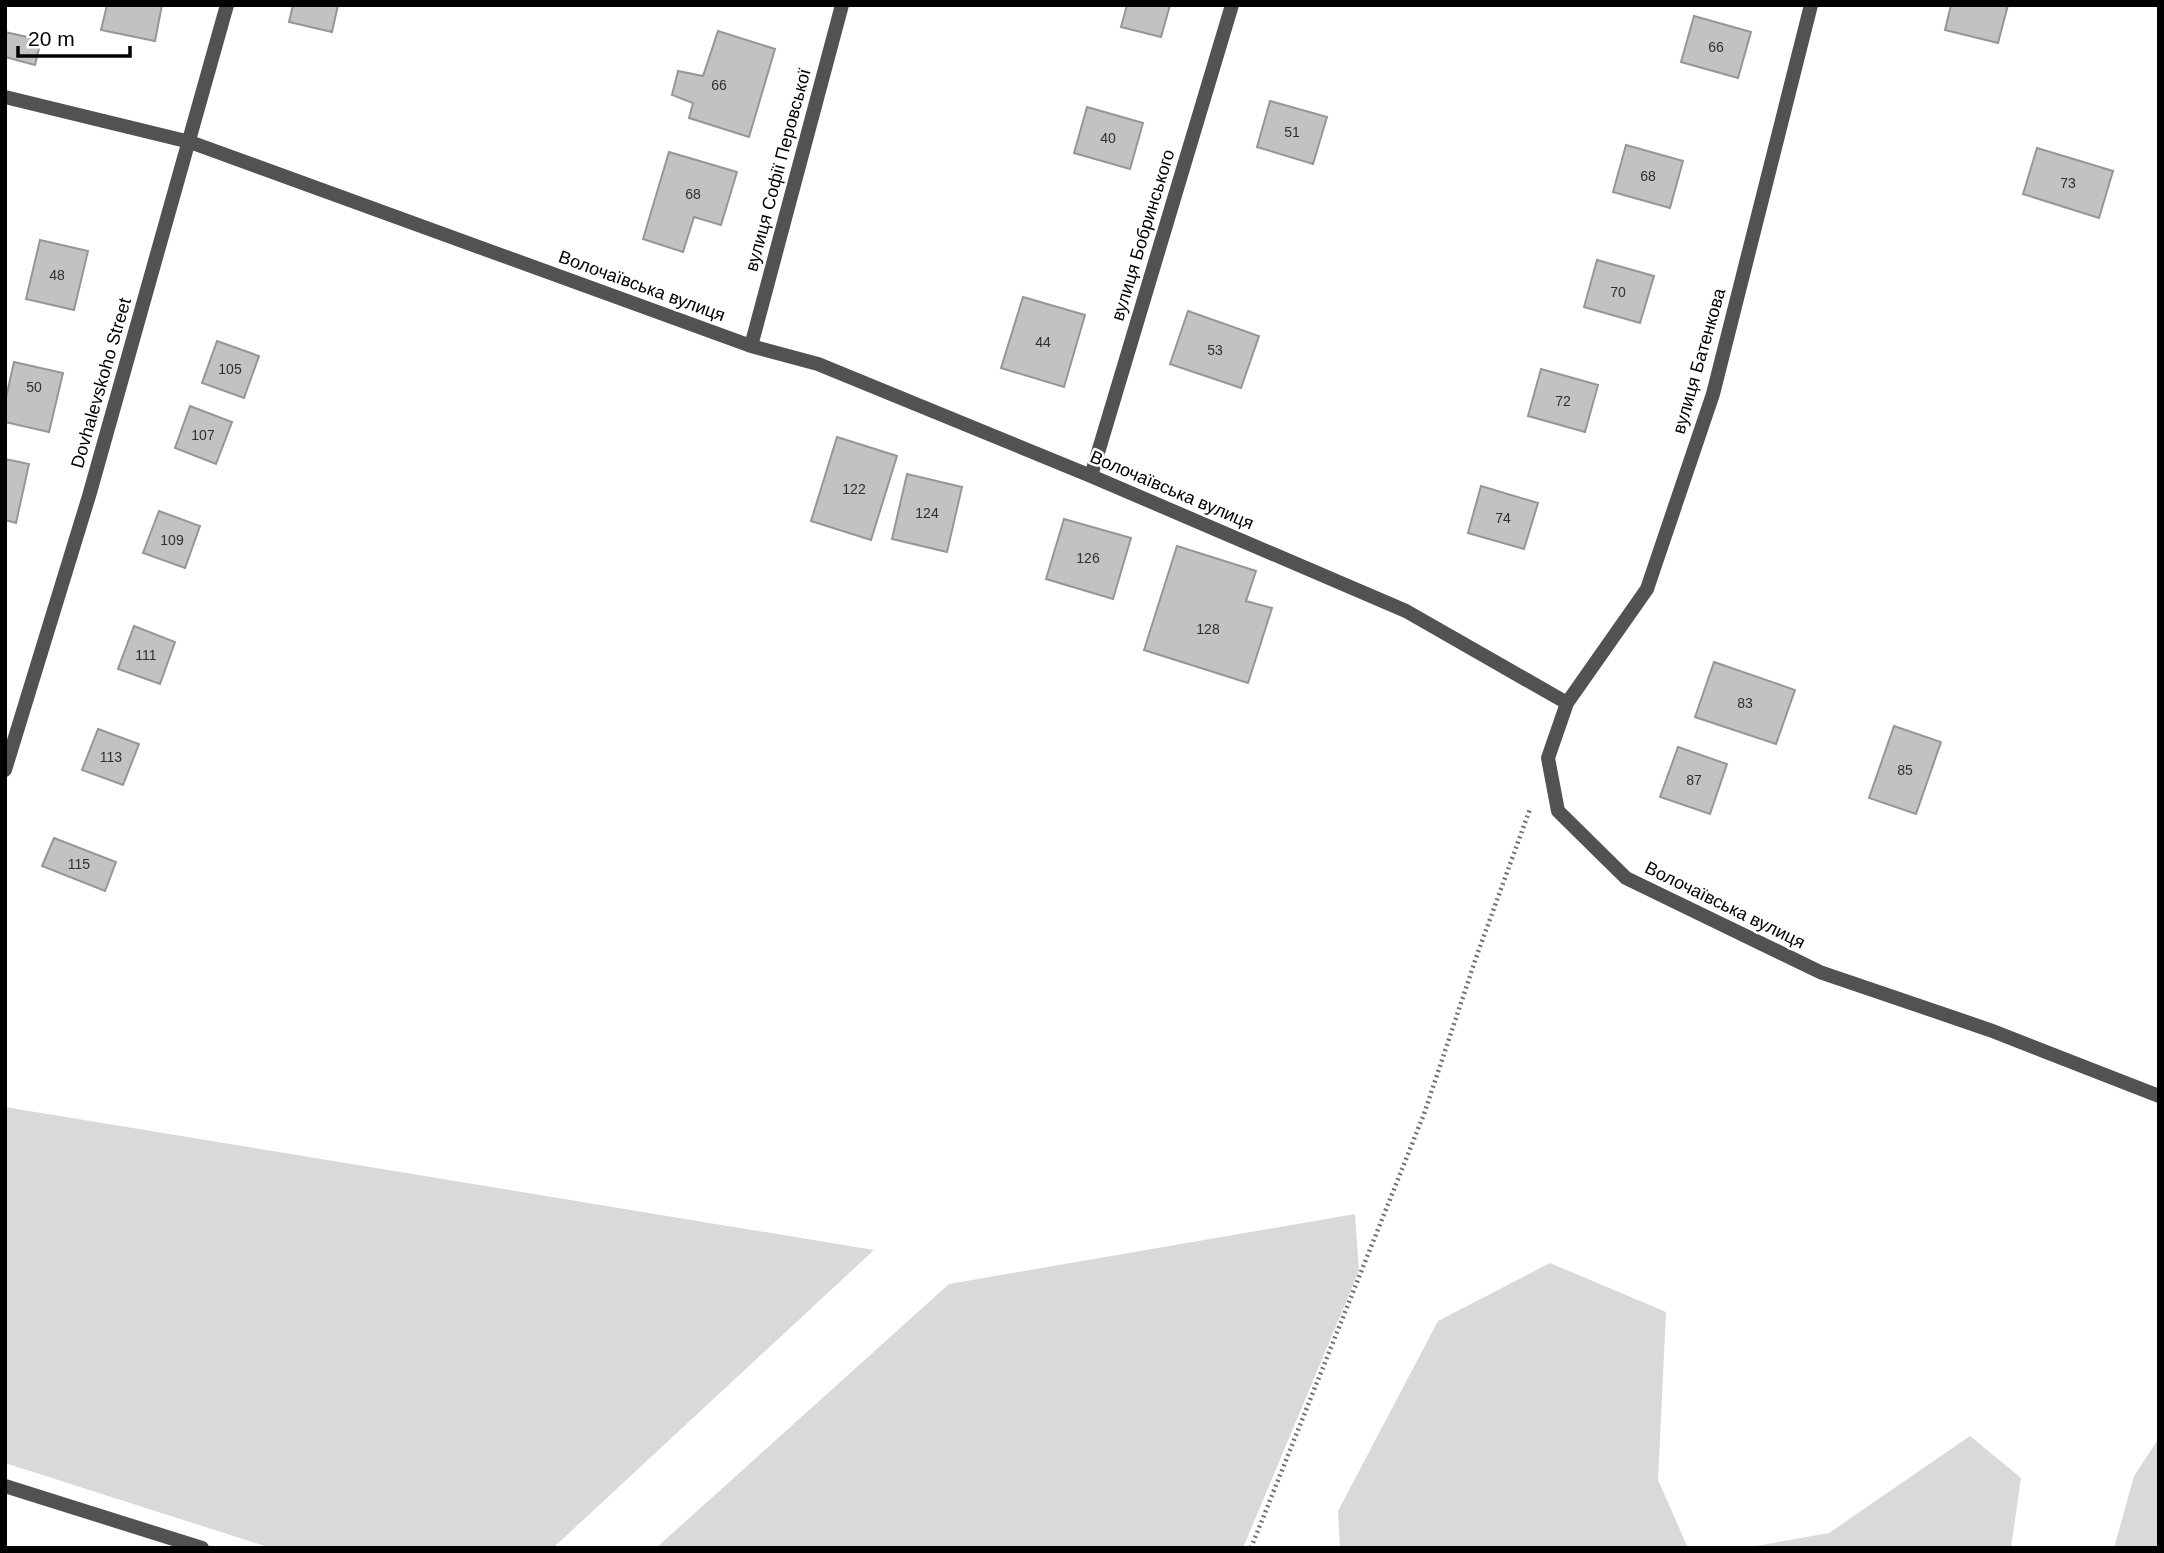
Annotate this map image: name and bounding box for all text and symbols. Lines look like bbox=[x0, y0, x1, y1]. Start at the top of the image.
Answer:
scale bar bbox=[18, 14, 130, 58]
text: 20 m bbox=[28, 27, 75, 50]
house number: 66 bbox=[1708, 39, 1724, 55]
street label: вулиця Софії Перовської bbox=[741, 66, 815, 274]
house number: 66 bbox=[711, 77, 727, 93]
house number: 51 bbox=[1284, 124, 1300, 140]
house number: 40 bbox=[1100, 130, 1116, 146]
street label: вулиця Бобринського bbox=[1107, 147, 1179, 323]
house number: 68 bbox=[1640, 168, 1656, 184]
house number: 73 bbox=[2060, 175, 2076, 191]
house number: 68 bbox=[685, 186, 701, 202]
street label: Волочаївська вулиця bbox=[556, 247, 728, 325]
house number: 48 bbox=[49, 267, 65, 283]
house number: 70 bbox=[1610, 284, 1626, 300]
street label: вулиця Батенкова bbox=[1669, 285, 1730, 436]
street label: Dovhalevskoho Street bbox=[67, 296, 135, 470]
house number: 44 bbox=[1035, 334, 1051, 350]
house number: 53 bbox=[1207, 342, 1223, 358]
house number: 105 bbox=[218, 361, 242, 377]
house number: 50 bbox=[26, 379, 42, 395]
house number: 72 bbox=[1555, 393, 1571, 409]
house number: 107 bbox=[191, 427, 215, 443]
street label: Волочаївська вулиця bbox=[1087, 446, 1257, 534]
house number: 122 bbox=[842, 481, 866, 497]
house number: 124 bbox=[915, 505, 939, 521]
house number: 74 bbox=[1495, 510, 1511, 526]
house number: 109 bbox=[160, 532, 184, 548]
house number: 126 bbox=[1076, 550, 1100, 566]
house number: 128 bbox=[1196, 621, 1220, 637]
house number: 111 bbox=[135, 647, 157, 663]
house number: 83 bbox=[1737, 695, 1753, 711]
house number: 113 bbox=[100, 749, 122, 765]
house number: 85 bbox=[1897, 762, 1913, 778]
house number: 87 bbox=[1686, 772, 1702, 788]
house number: 115 bbox=[68, 856, 90, 872]
street label: Волочаївська вулиця bbox=[1642, 857, 1808, 953]

